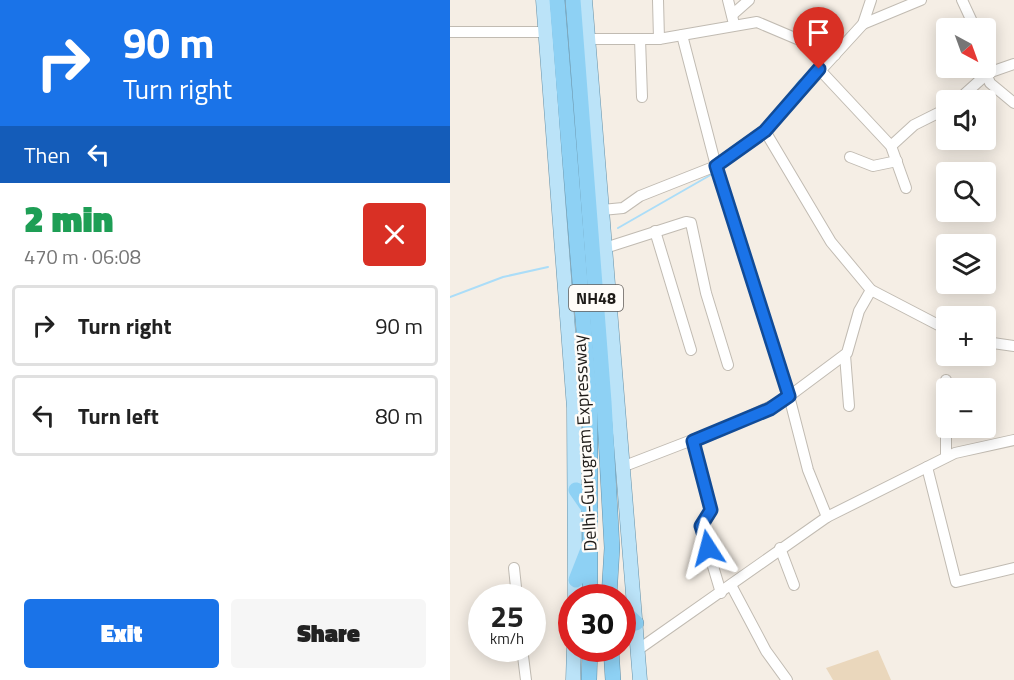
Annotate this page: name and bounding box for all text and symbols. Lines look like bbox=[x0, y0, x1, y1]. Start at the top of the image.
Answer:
pin bbox=[793, 7, 844, 69]
text: 90 m bbox=[123, 10, 215, 74]
icon: arrive bbox=[802, 16, 835, 49]
north arrow bbox=[936, 18, 996, 78]
map controls bbox=[936, 18, 996, 438]
icon: right bbox=[24, 24, 102, 102]
text: Turn right bbox=[123, 68, 232, 109]
button: sound bbox=[936, 90, 996, 150]
text: Then bbox=[24, 138, 70, 172]
icon: left bbox=[82, 138, 115, 171]
button: search bbox=[936, 162, 996, 222]
text: 2 min bbox=[24, 191, 113, 246]
button: close bbox=[363, 203, 426, 266]
button: layers bbox=[936, 234, 996, 294]
text: 470 m · 06:08 bbox=[24, 241, 141, 272]
road number: NH48 bbox=[569, 285, 623, 311]
button: + bbox=[936, 306, 996, 366]
icon: right bbox=[27, 309, 60, 342]
text: Turn right bbox=[78, 309, 172, 343]
text: 90 m bbox=[375, 309, 423, 343]
street label: Delhi-Gurugram Expressway bbox=[565, 334, 604, 552]
button: − bbox=[936, 378, 996, 438]
icon: left bbox=[27, 399, 60, 432]
text: Turn left bbox=[78, 399, 159, 433]
text: 80 m bbox=[375, 399, 423, 433]
position arrow bbox=[676, 516, 740, 580]
speed limit sign: 30 bbox=[558, 584, 636, 662]
text: 25 bbox=[490, 593, 524, 639]
button: Exit bbox=[24, 599, 219, 668]
button: Share bbox=[231, 599, 426, 668]
text: km/h bbox=[490, 627, 524, 650]

